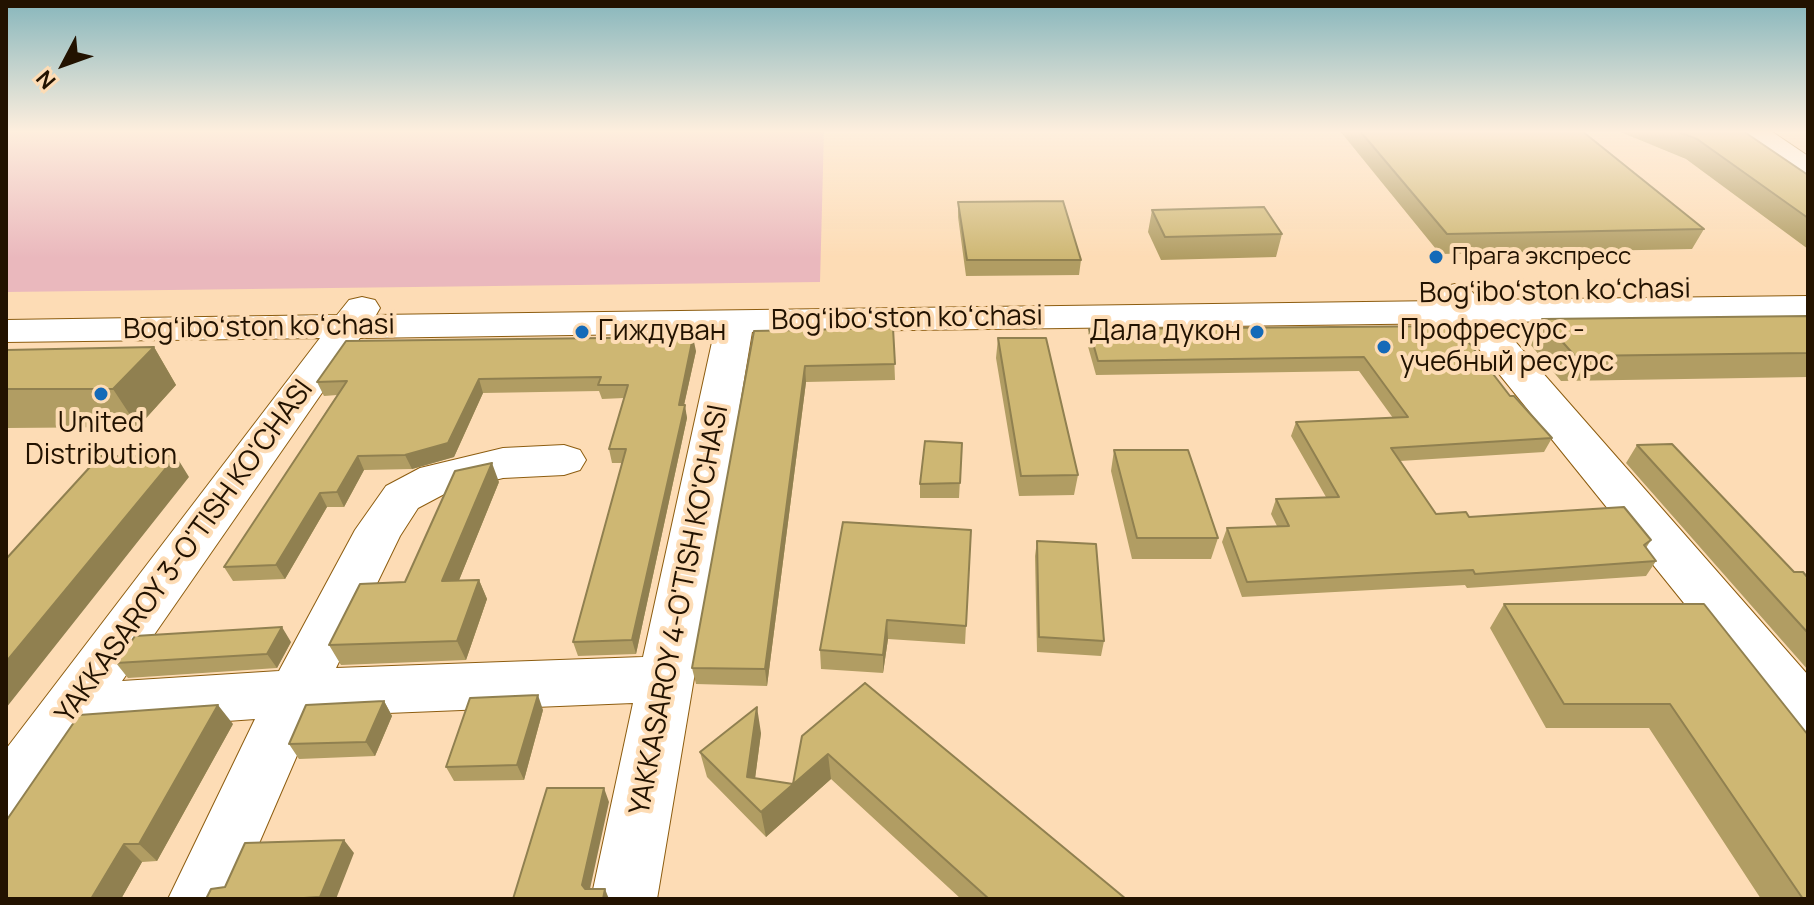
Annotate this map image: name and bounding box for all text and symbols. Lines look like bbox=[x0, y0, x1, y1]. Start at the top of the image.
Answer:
north arrow bbox=[24, 24, 104, 104]
text: N bbox=[29, 64, 62, 96]
place label: Прага экспресс bbox=[1452, 243, 1631, 271]
marker: Прага экспресс bbox=[1427, 248, 1445, 266]
street label: Bogʻiboʻston koʻchasi bbox=[1419, 273, 1691, 311]
street label: Bogʻiboʻston koʻchasi bbox=[771, 300, 1043, 338]
street label: Bogʻiboʻston koʻchasi bbox=[123, 309, 395, 347]
place label: Профресурс - учебный ресурс bbox=[1400, 314, 1614, 380]
place label: Гиждуван bbox=[598, 315, 726, 349]
place label: Дала дукон bbox=[1089, 315, 1241, 349]
marker: Гиждуван bbox=[573, 323, 591, 341]
marker: Дала дукон bbox=[1248, 323, 1266, 341]
marker: Профресурс - учебный ресурс bbox=[1375, 338, 1393, 356]
street label: YAKKASAROY 3-O'TISH KO'CHASI bbox=[49, 374, 321, 730]
marker: United Distribution bbox=[92, 385, 110, 403]
street label: YAKKASAROY 4-O'TISH KO'CHASI bbox=[624, 402, 736, 818]
place label: United Distribution bbox=[25, 407, 177, 473]

